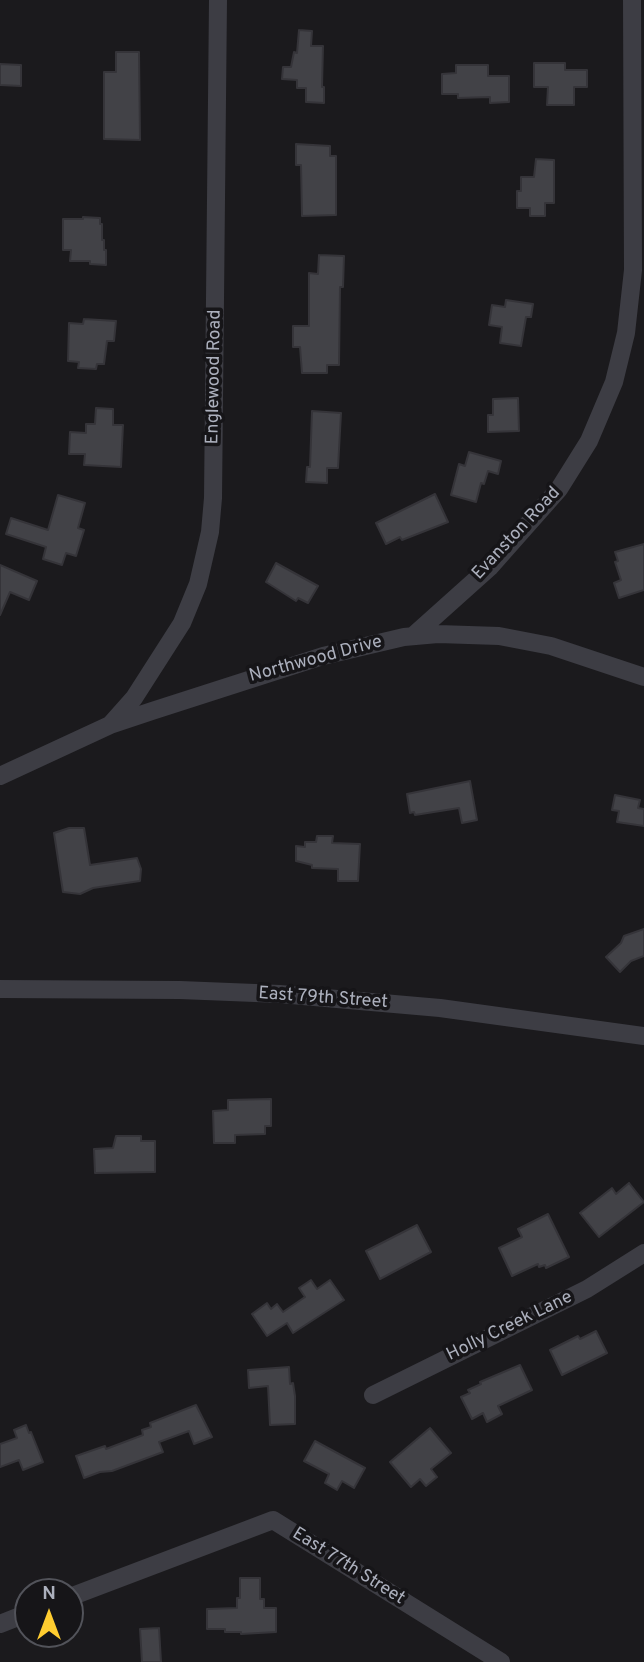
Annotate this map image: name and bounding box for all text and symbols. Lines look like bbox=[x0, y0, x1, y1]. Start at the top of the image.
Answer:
street label: Englewood Road bbox=[203, 309, 227, 445]
street label: Evanston Road bbox=[468, 483, 566, 585]
street label: Northwood Drive bbox=[247, 632, 385, 688]
street label: East 79th Street bbox=[257, 984, 389, 1014]
street label: Holly Creek Lane bbox=[444, 1287, 576, 1367]
street label: East 77th Street bbox=[288, 1524, 408, 1610]
north arrow bbox=[14, 1578, 84, 1648]
text: N bbox=[42, 1582, 56, 1606]

